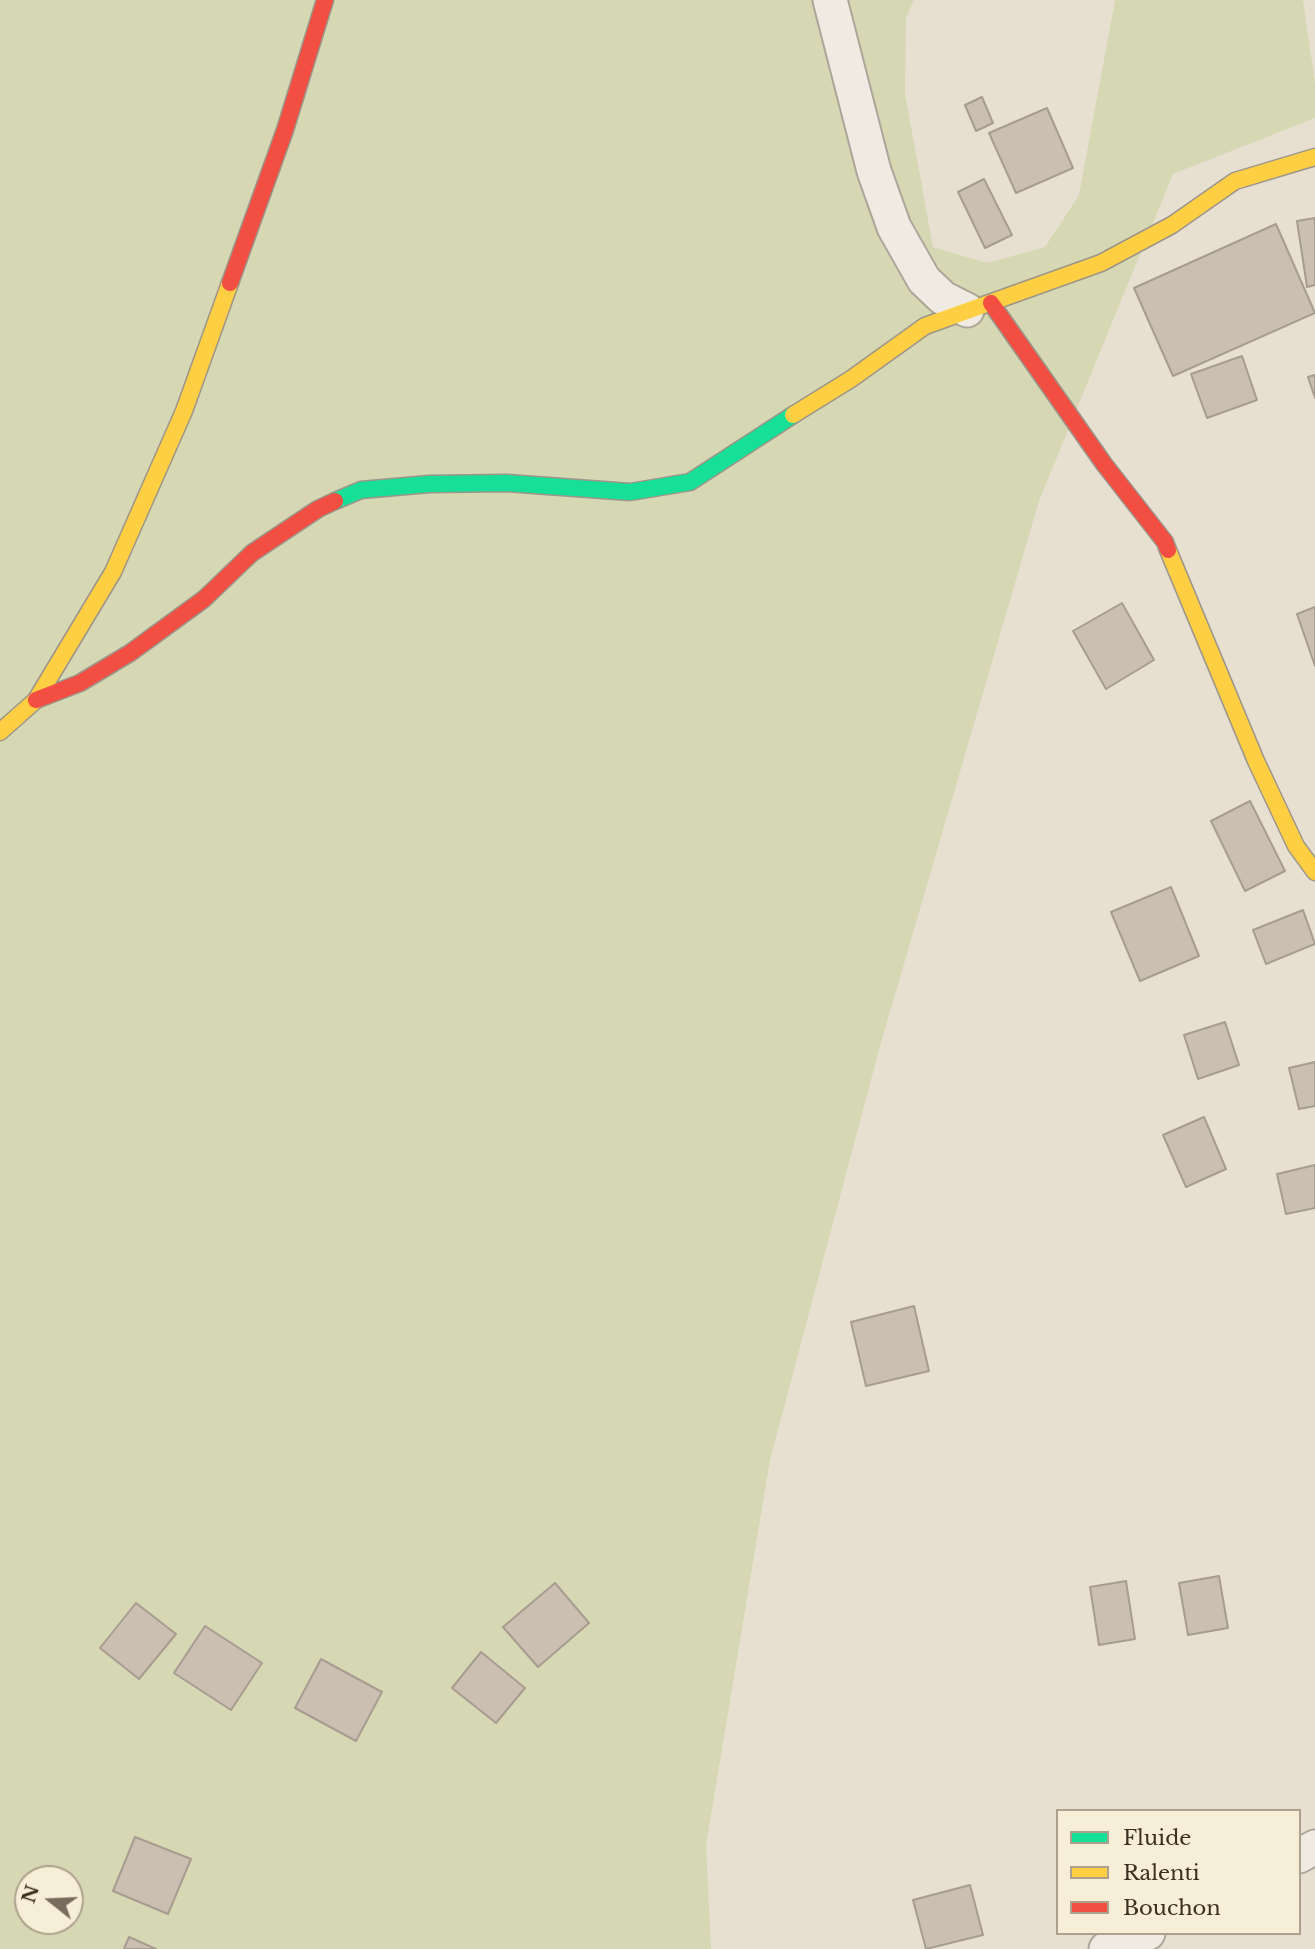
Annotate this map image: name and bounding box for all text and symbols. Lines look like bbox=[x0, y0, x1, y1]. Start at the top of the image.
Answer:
legend bbox=[1056, 1809, 1301, 1935]
text: Fluide bbox=[1123, 1825, 1191, 1851]
text: Ralenti bbox=[1123, 1860, 1200, 1886]
north arrow bbox=[14, 1865, 84, 1935]
text: N bbox=[17, 1882, 44, 1906]
text: Bouchon bbox=[1123, 1895, 1221, 1921]

